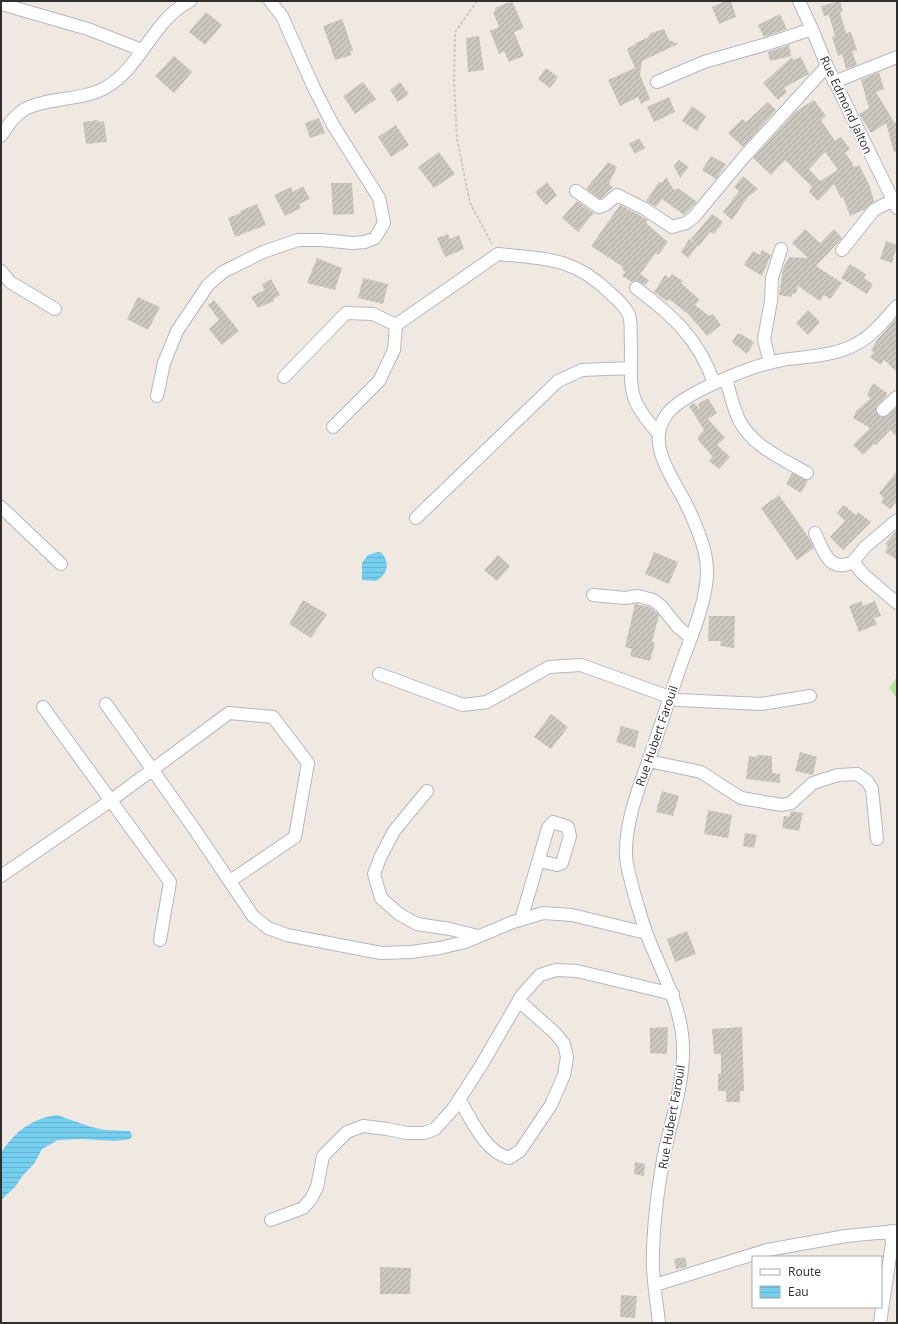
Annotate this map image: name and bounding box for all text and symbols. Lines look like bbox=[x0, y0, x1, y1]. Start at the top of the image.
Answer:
street label: Rue Edmond Jalton bbox=[816, 53, 877, 157]
street label: Rue Hubert Farouil bbox=[631, 683, 682, 789]
street label: Rue Hubert Farouil bbox=[654, 1063, 689, 1170]
legend bbox=[752, 1256, 882, 1308]
text: Route bbox=[788, 1263, 821, 1280]
text: Eau bbox=[788, 1283, 809, 1300]

